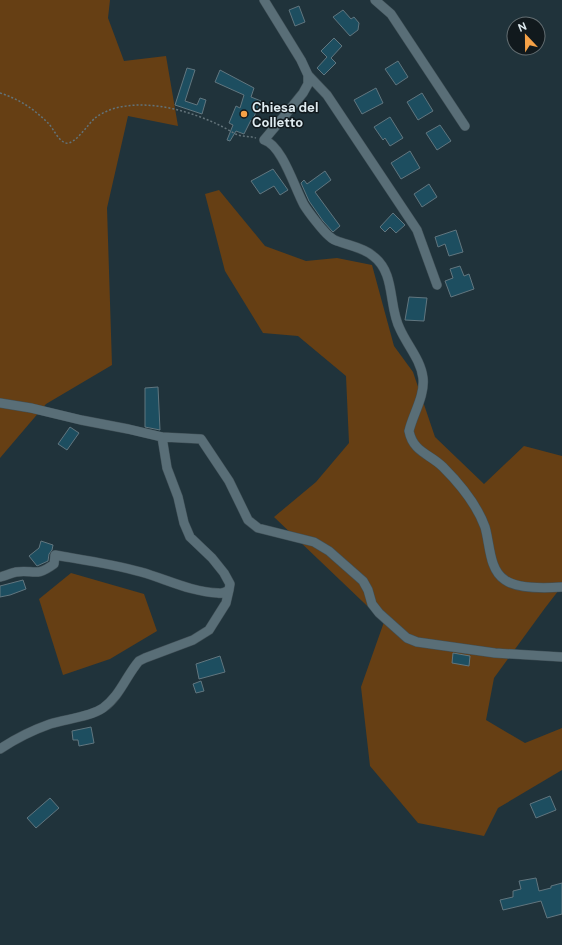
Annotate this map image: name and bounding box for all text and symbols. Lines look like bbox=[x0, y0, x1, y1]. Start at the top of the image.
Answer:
north arrow bbox=[506, 16, 546, 56]
text: N bbox=[516, 19, 529, 35]
place label: Chiesa del Colletto bbox=[252, 99, 318, 131]
marker: Chiesa del Colletto bbox=[239, 109, 249, 119]

